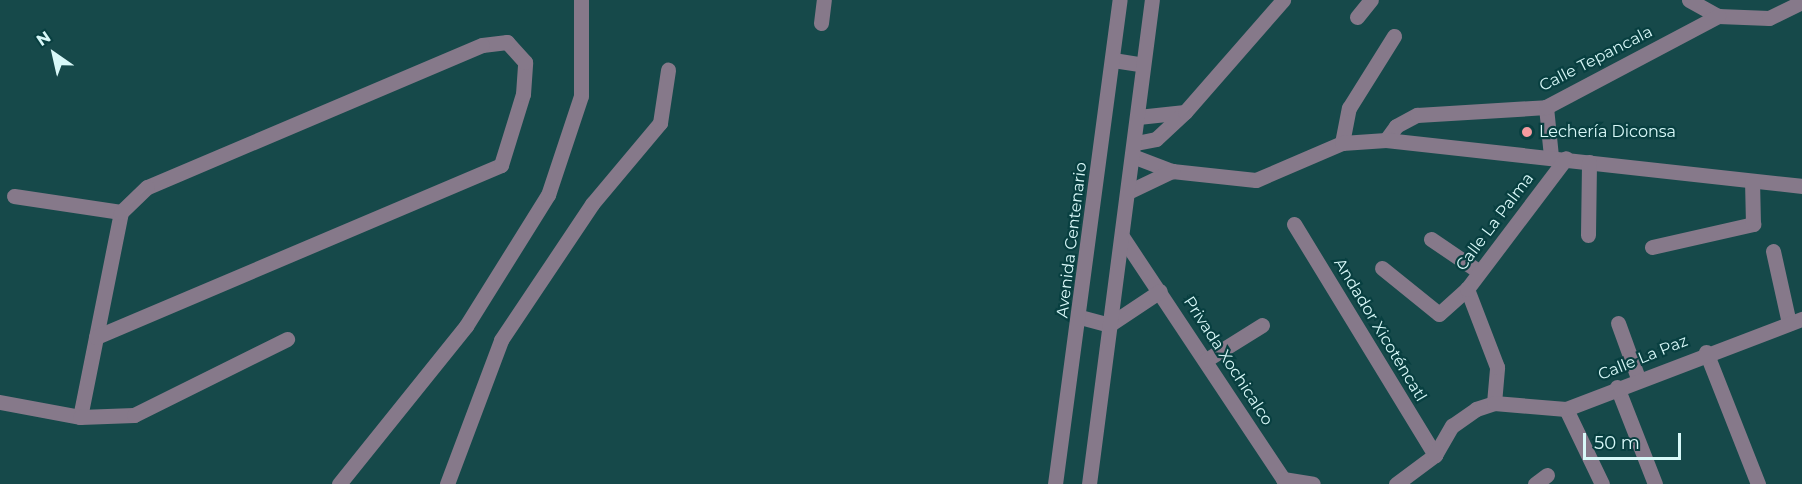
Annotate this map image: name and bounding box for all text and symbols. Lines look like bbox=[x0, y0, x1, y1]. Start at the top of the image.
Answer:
street label: Calle Tepancala bbox=[1536, 22, 1656, 96]
north arrow bbox=[24, 24, 84, 84]
text: N bbox=[33, 27, 54, 50]
place label: Lechería Diconsa bbox=[1539, 122, 1676, 142]
marker: Lechería Diconsa bbox=[1520, 125, 1534, 139]
street label: Avenida Centenario bbox=[1053, 161, 1091, 319]
street label: Calle La Palma bbox=[1452, 169, 1538, 275]
street label: Andador Xicoténcatl bbox=[1330, 255, 1430, 405]
street label: Privada Xochicalco bbox=[1179, 293, 1277, 429]
street label: Calle La Paz bbox=[1595, 331, 1691, 385]
scale bar bbox=[1586, 421, 1684, 459]
text: 50 m bbox=[1594, 432, 1640, 454]

